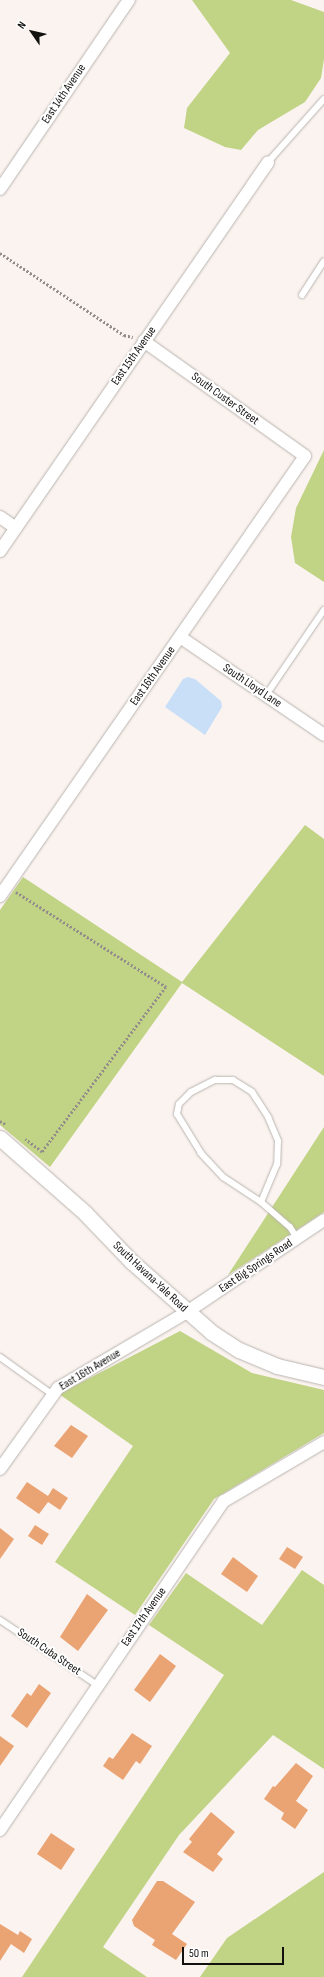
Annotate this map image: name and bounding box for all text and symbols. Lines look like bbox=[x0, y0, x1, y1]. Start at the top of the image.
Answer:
north arrow bbox=[12, 12, 52, 52]
text: N bbox=[15, 19, 29, 31]
street label: East 14th Avenue bbox=[39, 62, 89, 126]
street label: East 15th Avenue bbox=[109, 324, 159, 388]
street label: South Custer Street bbox=[188, 370, 262, 428]
street label: East 16th Avenue bbox=[127, 644, 179, 708]
street label: South Lloyd Lane bbox=[220, 661, 284, 711]
street label: East Big Springs Road bbox=[217, 1236, 295, 1296]
street label: South Havana-Yale Road bbox=[110, 1239, 190, 1315]
street label: East 16th Avenue bbox=[57, 1346, 123, 1394]
street label: East 17th Avenue bbox=[118, 1585, 170, 1649]
street label: South Cuba Street bbox=[15, 1625, 83, 1679]
scale bar bbox=[184, 1939, 286, 1965]
text: 50 m bbox=[189, 1946, 209, 1961]

